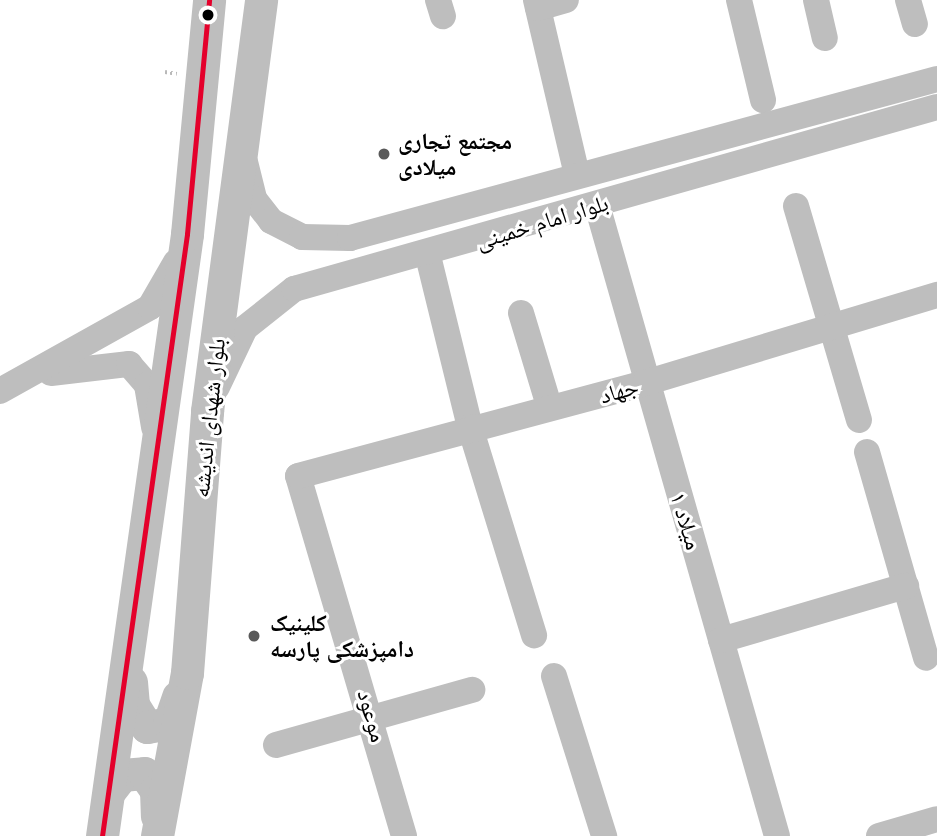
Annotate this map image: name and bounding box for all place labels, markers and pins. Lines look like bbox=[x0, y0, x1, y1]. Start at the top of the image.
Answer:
unlabelled marker bbox=[201, 8, 215, 22]
place label: مجتمع تجاری میلادی bbox=[398, 127, 512, 181]
marker: مجتمع تجاری میلادی bbox=[376, 146, 392, 162]
place label: کلینیک دامپزشکی پارسه bbox=[270, 609, 414, 663]
marker: کلینیک دامپزشکی پارسه bbox=[244, 626, 264, 646]

